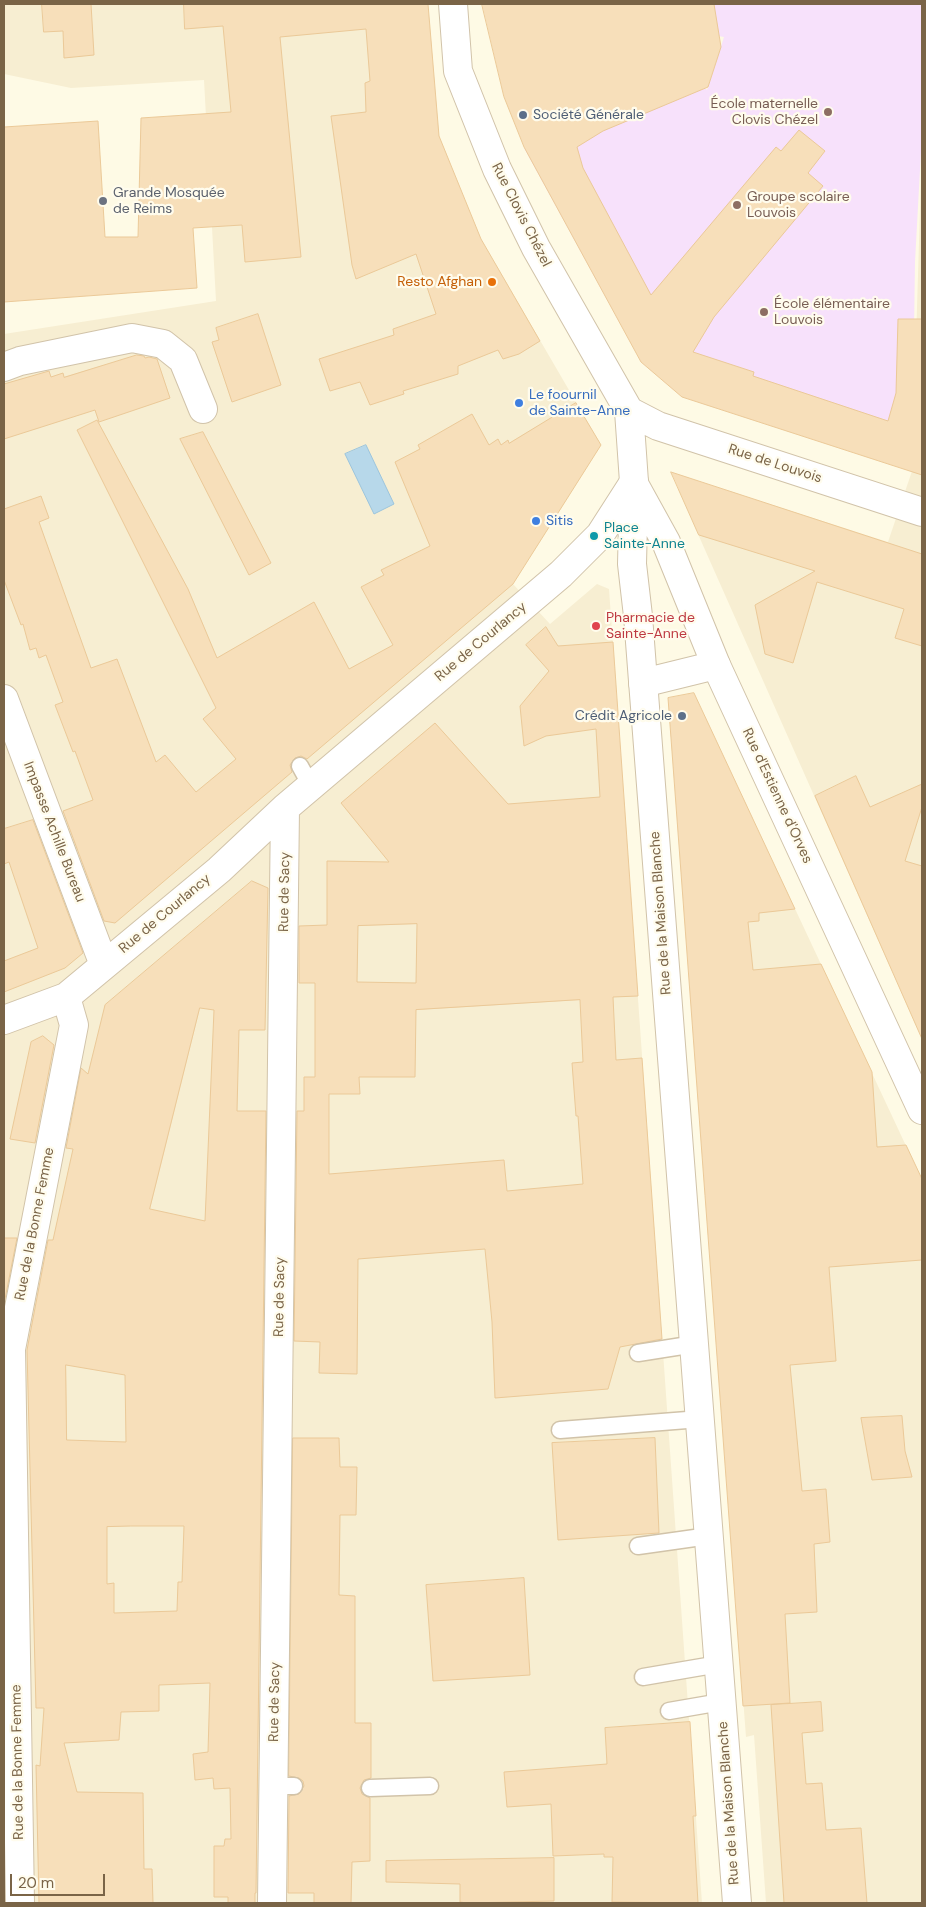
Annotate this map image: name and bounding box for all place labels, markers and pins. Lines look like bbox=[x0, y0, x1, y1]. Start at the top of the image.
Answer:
place label: École maternelle Clovis Chézel bbox=[710, 96, 818, 128]
marker: École maternelle Clovis Chézel bbox=[822, 106, 834, 118]
place label: Société Générale bbox=[533, 107, 644, 123]
marker: Société Générale bbox=[517, 109, 529, 121]
place label: Grande Mosquée de Reims bbox=[113, 185, 225, 218]
place label: Groupe scolaire Louvois bbox=[747, 189, 850, 222]
marker: Grande Mosquée de Reims bbox=[97, 195, 109, 207]
marker: Groupe scolaire Louvois bbox=[731, 199, 743, 211]
place label: Resto Afghan bbox=[397, 274, 482, 290]
marker: Resto Afghan bbox=[486, 276, 498, 288]
place label: École élémentaire Louvois bbox=[774, 296, 890, 328]
marker: École élémentaire Louvois bbox=[758, 306, 770, 318]
place label: Le foournil de Sainte-Anne bbox=[529, 387, 630, 420]
marker: Le foournil de Sainte-Anne bbox=[513, 397, 525, 409]
place label: Sitis bbox=[546, 513, 573, 529]
marker: Sitis bbox=[530, 515, 542, 527]
place label: Place Sainte-Anne bbox=[604, 520, 685, 552]
marker: Place Sainte-Anne bbox=[588, 530, 600, 542]
place label: Pharmacie de Sainte-Anne bbox=[606, 610, 695, 642]
marker: Pharmacie de Sainte-Anne bbox=[590, 620, 602, 632]
place label: Crédit Agricole bbox=[575, 708, 672, 724]
marker: Crédit Agricole bbox=[676, 710, 688, 722]

